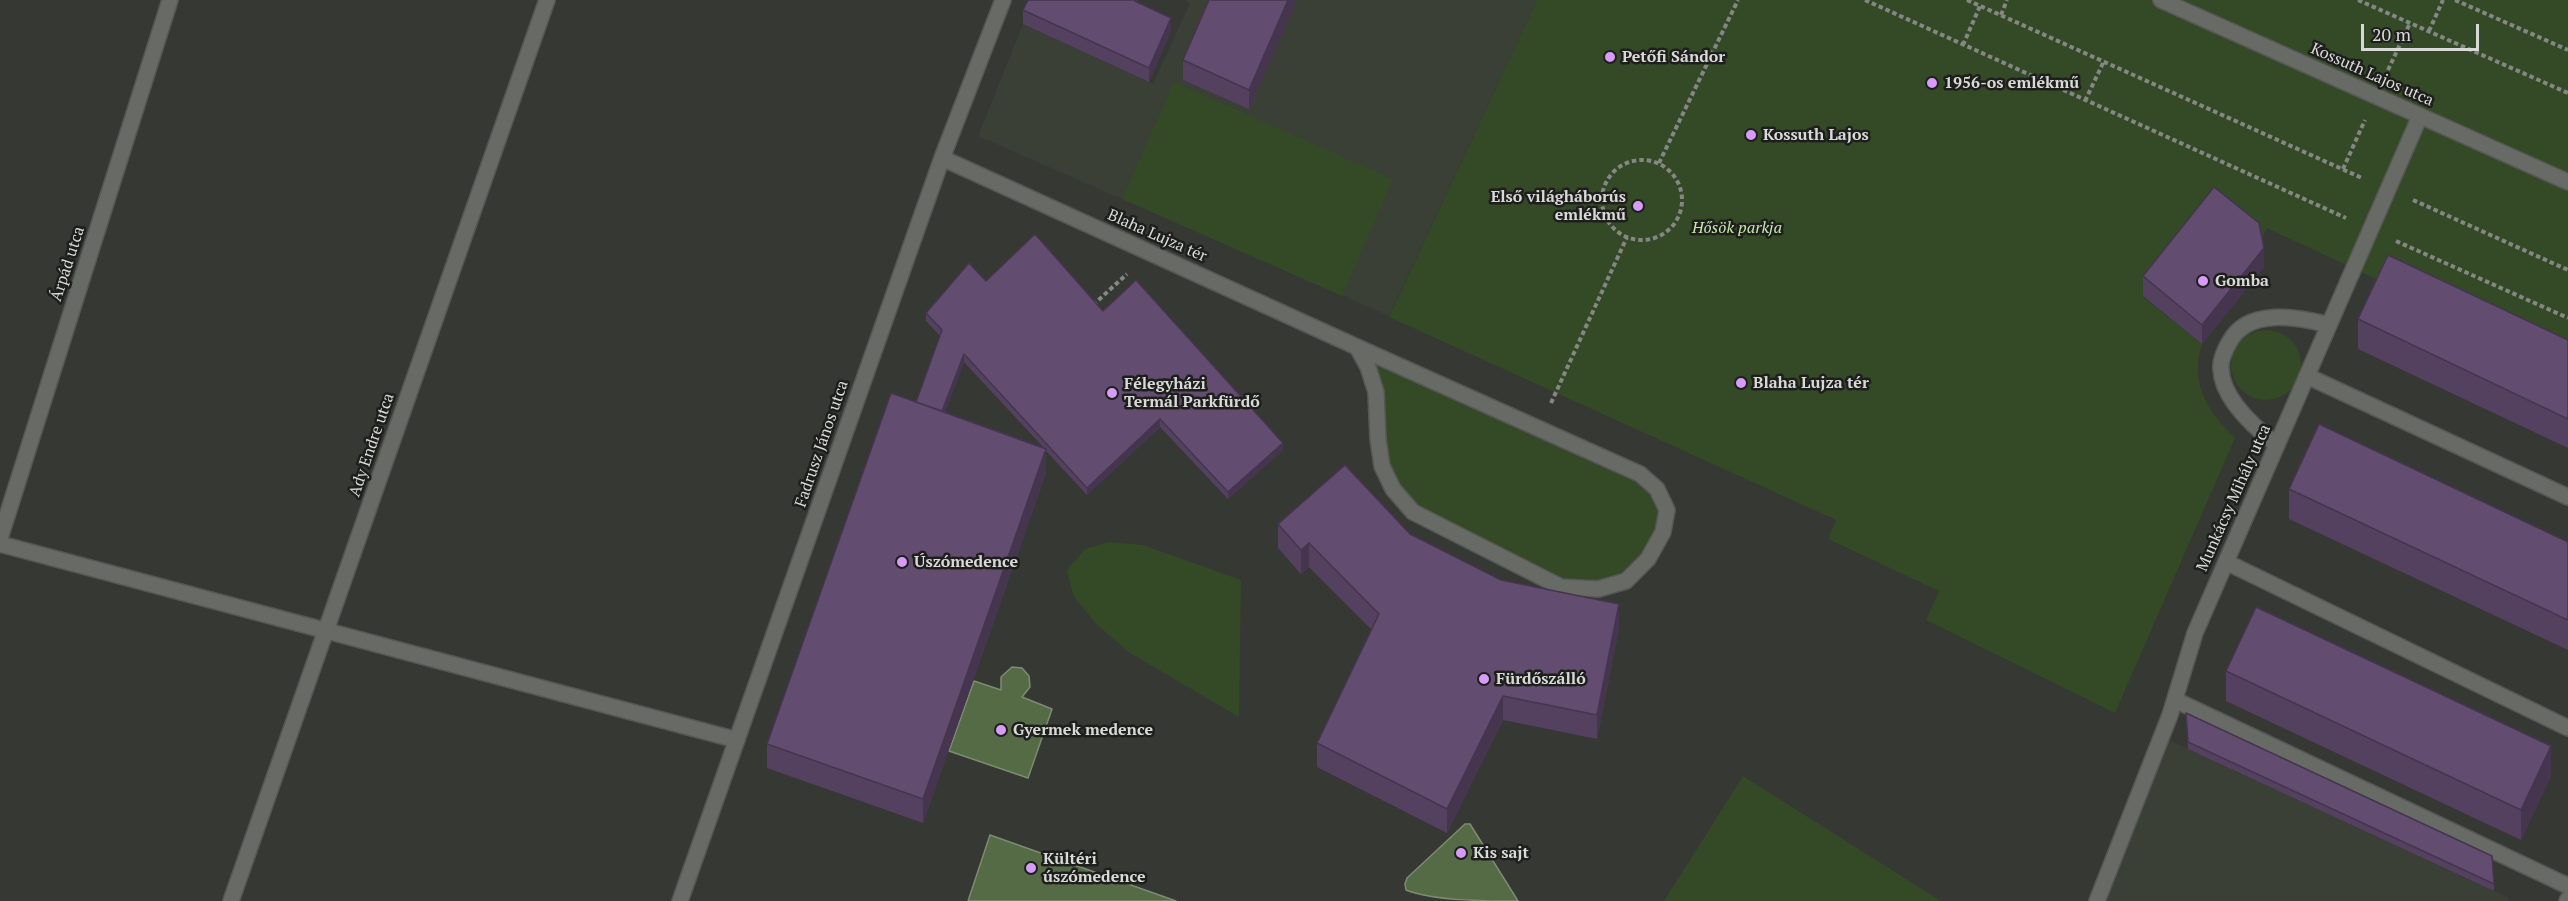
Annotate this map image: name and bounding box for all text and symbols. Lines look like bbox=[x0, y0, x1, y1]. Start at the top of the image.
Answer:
scale bar bbox=[2364, 12, 2482, 50]
text: 20 m bbox=[2372, 22, 2411, 46]
street label: Kossuth Lajos utca bbox=[2308, 39, 2436, 111]
place label: Petőfi Sándor bbox=[1622, 47, 1725, 67]
marker: Petőfi Sándor bbox=[1603, 50, 1617, 64]
place label: 1956-os emlékmű bbox=[1944, 73, 2079, 93]
marker: 1956-os emlékmű bbox=[1925, 76, 1939, 90]
place label: Kossuth Lajos bbox=[1763, 125, 1869, 145]
marker: Kossuth Lajos bbox=[1744, 128, 1758, 142]
place label: Első világháborús emlékmű bbox=[1491, 187, 1626, 225]
marker: Első világháborús emlékmű bbox=[1631, 199, 1645, 213]
street label: Blaha Lujza tér bbox=[1104, 206, 1210, 266]
park label: Hősök parkja bbox=[1692, 218, 1782, 238]
street label: Árpád utca bbox=[47, 224, 89, 304]
place label: Gomba bbox=[2215, 271, 2269, 291]
marker: Gomba bbox=[2196, 274, 2210, 288]
place label: Blaha Lujza tér bbox=[1753, 373, 1869, 393]
place label: Félegyházi Termál Parkfürdő bbox=[1124, 374, 1260, 412]
marker: Blaha Lujza tér bbox=[1734, 376, 1748, 390]
street label: Fadrusz János utca bbox=[791, 378, 853, 510]
marker: Félegyházi Termál Parkfürdő bbox=[1105, 386, 1119, 400]
street label: Ady Endre utca bbox=[345, 391, 399, 499]
street label: Munkácsy Mihály utca bbox=[2193, 422, 2275, 574]
place label: Úszómedence bbox=[914, 552, 1018, 572]
marker: Úszómedence bbox=[895, 555, 909, 569]
place label: Fürdőszálló bbox=[1496, 669, 1586, 689]
marker: Fürdőszálló bbox=[1477, 672, 1491, 686]
place label: Gyermek medence bbox=[1013, 720, 1153, 740]
marker: Gyermek medence bbox=[994, 723, 1008, 737]
place label: Kis sajt bbox=[1473, 843, 1529, 863]
marker: Kis sajt bbox=[1454, 846, 1468, 860]
place label: Kültéri úszómedence bbox=[1043, 849, 1146, 887]
marker: Kültéri úszómedence bbox=[1024, 861, 1038, 875]

